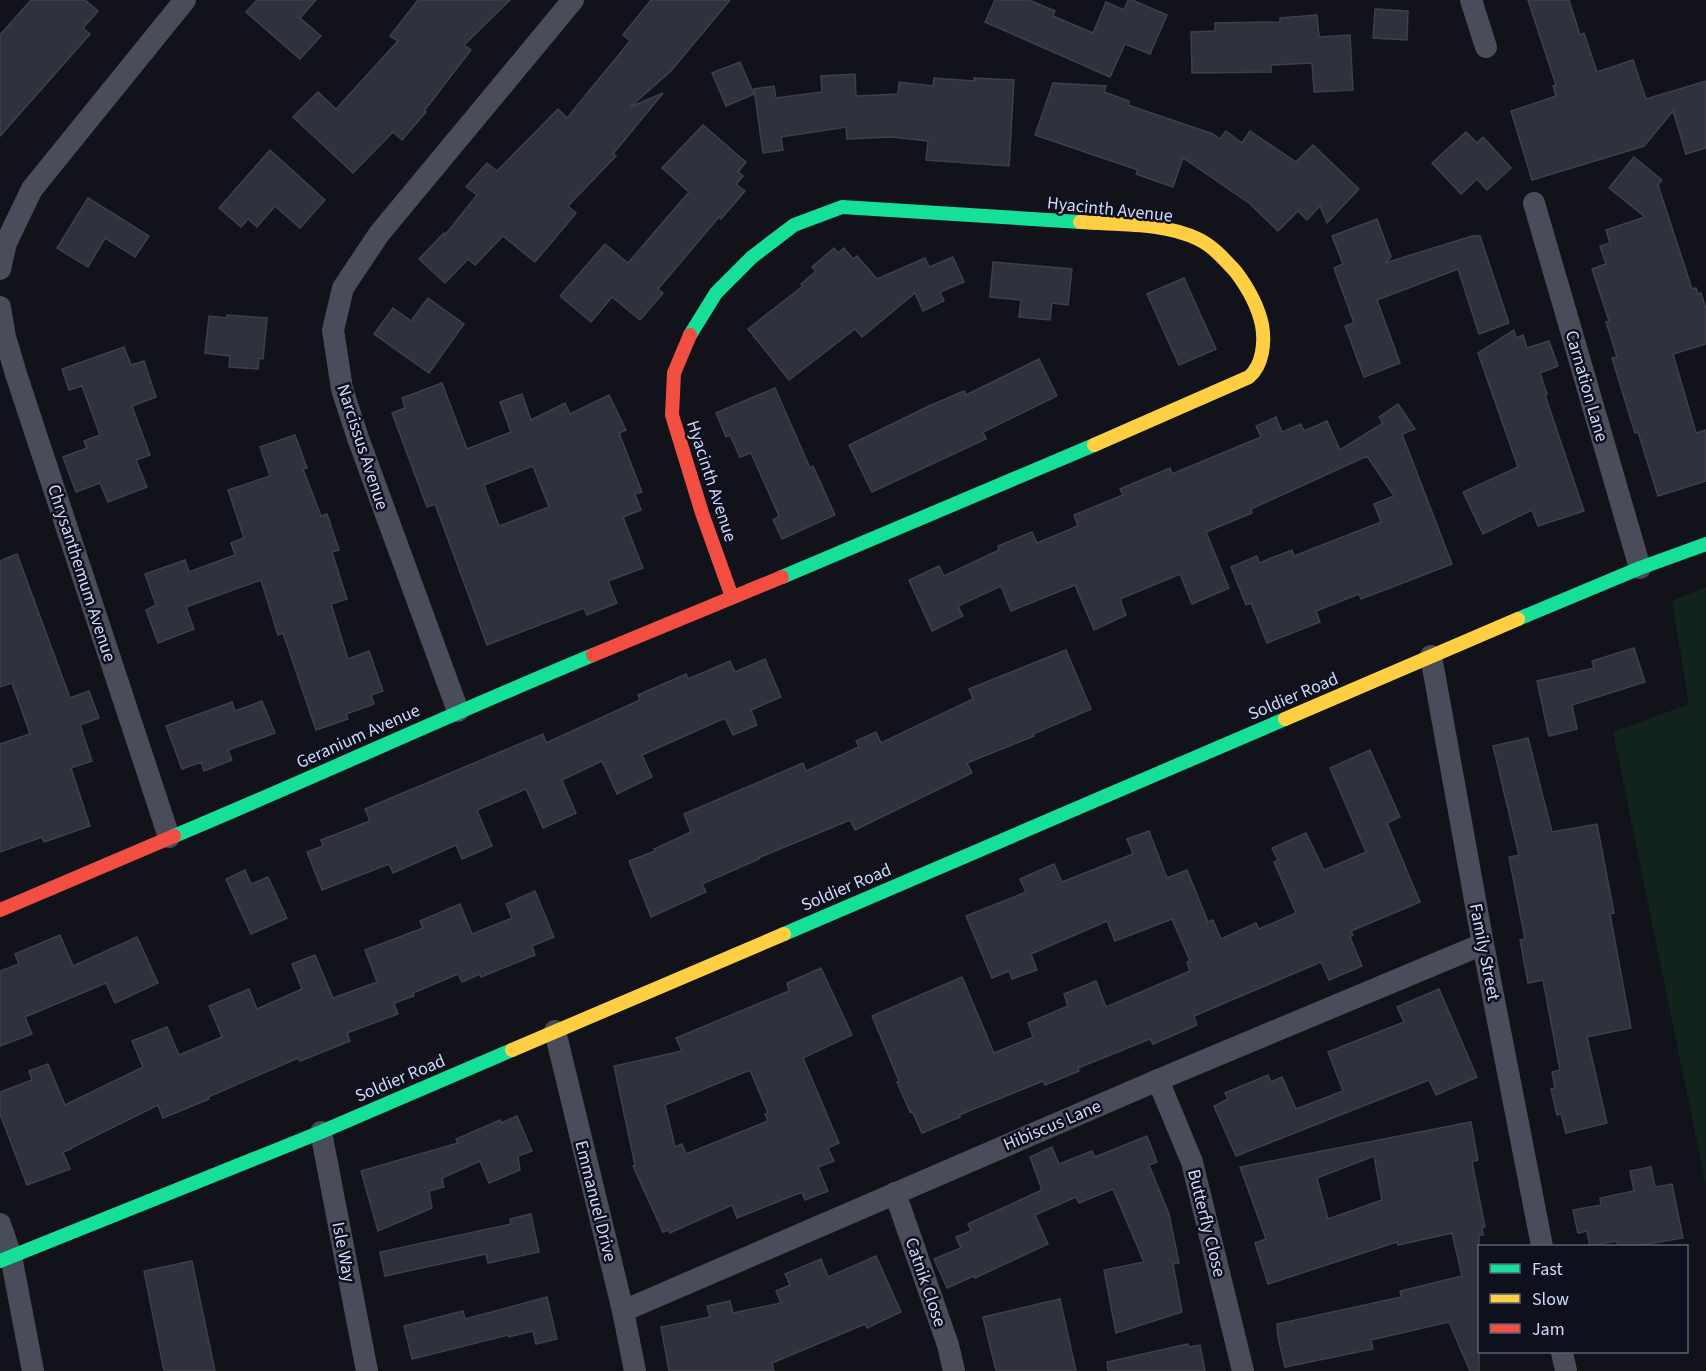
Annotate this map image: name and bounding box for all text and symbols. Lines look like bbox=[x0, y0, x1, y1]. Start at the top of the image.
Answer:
street label: Hyacinth Avenue bbox=[1046, 190, 1174, 229]
street label: Carnation Lane bbox=[1559, 328, 1614, 445]
street label: Narcissus Avenue bbox=[330, 381, 395, 513]
street label: Hyacinth Avenue bbox=[680, 417, 743, 545]
street label: Chrysanthemum Avenue bbox=[41, 481, 122, 665]
street label: Soldier Road bbox=[1244, 666, 1342, 727]
street label: Geranium Avenue bbox=[292, 698, 424, 775]
street label: Soldier Road bbox=[797, 857, 895, 918]
street label: Family Street bbox=[1463, 901, 1506, 1003]
street label: Soldier Road bbox=[351, 1048, 449, 1109]
street label: Hibiscus Lane bbox=[1000, 1094, 1105, 1157]
street label: Emmanuel Drive bbox=[568, 1138, 623, 1264]
street label: Butterfly Close bbox=[1181, 1167, 1232, 1280]
street label: Isle Way bbox=[325, 1220, 362, 1285]
street label: Catnik Close bbox=[899, 1234, 953, 1330]
legend bbox=[1478, 1245, 1688, 1353]
text: Fast bbox=[1532, 1257, 1563, 1282]
text: Slow bbox=[1532, 1287, 1569, 1312]
text: Jam bbox=[1532, 1317, 1565, 1342]

